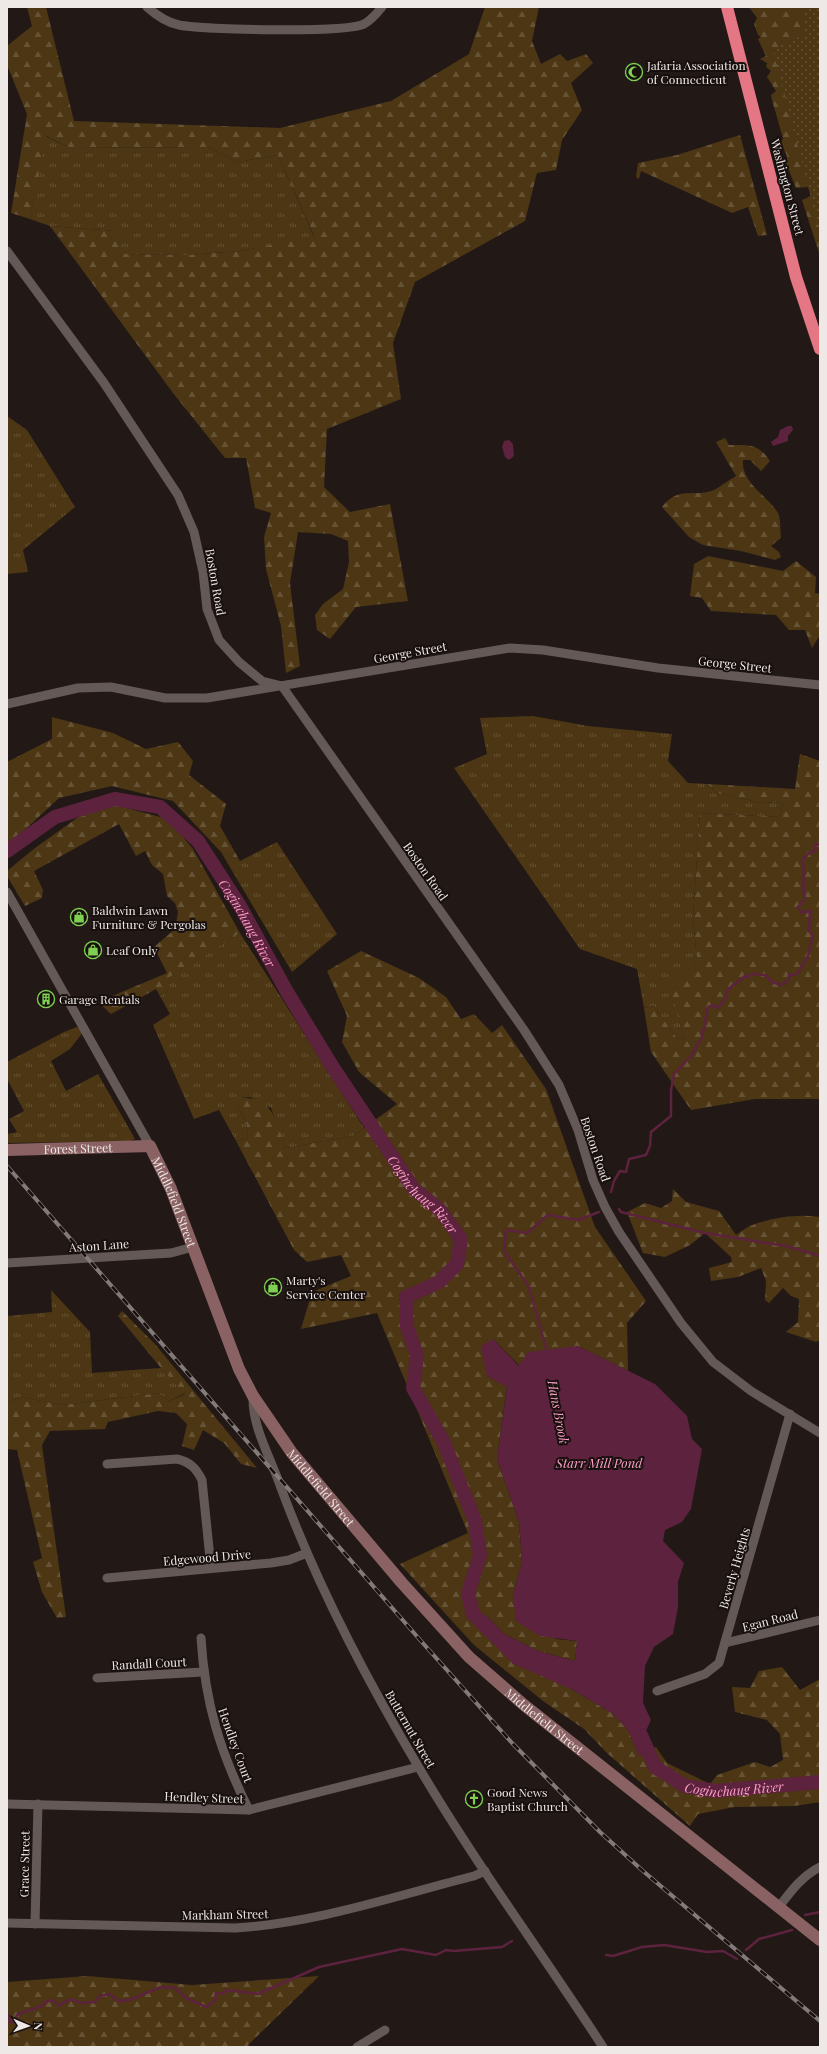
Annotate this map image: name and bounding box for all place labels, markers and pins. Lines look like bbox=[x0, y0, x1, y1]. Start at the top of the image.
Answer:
place label: Jafaria Association of Connecticut bbox=[646, 57, 746, 87]
mosque icon: Jafaria Association of Connecticut bbox=[624, 62, 644, 82]
place label: Baldwin Lawn Furniture & Pergolas bbox=[92, 902, 206, 932]
shop icon: Baldwin Lawn Furniture & Pergolas bbox=[69, 907, 89, 927]
shop icon: Leaf Only bbox=[83, 940, 103, 960]
place label: Leaf Only bbox=[106, 942, 158, 958]
building icon: Garage Rentals bbox=[36, 989, 56, 1009]
place label: Garage Rentals bbox=[59, 991, 140, 1007]
place label: Marty's Service Center bbox=[286, 1272, 366, 1302]
shop icon: Marty's Service Center bbox=[263, 1277, 283, 1297]
place label: Good News Baptist Church bbox=[487, 1784, 568, 1814]
church icon: Good News Baptist Church bbox=[464, 1789, 484, 1809]

